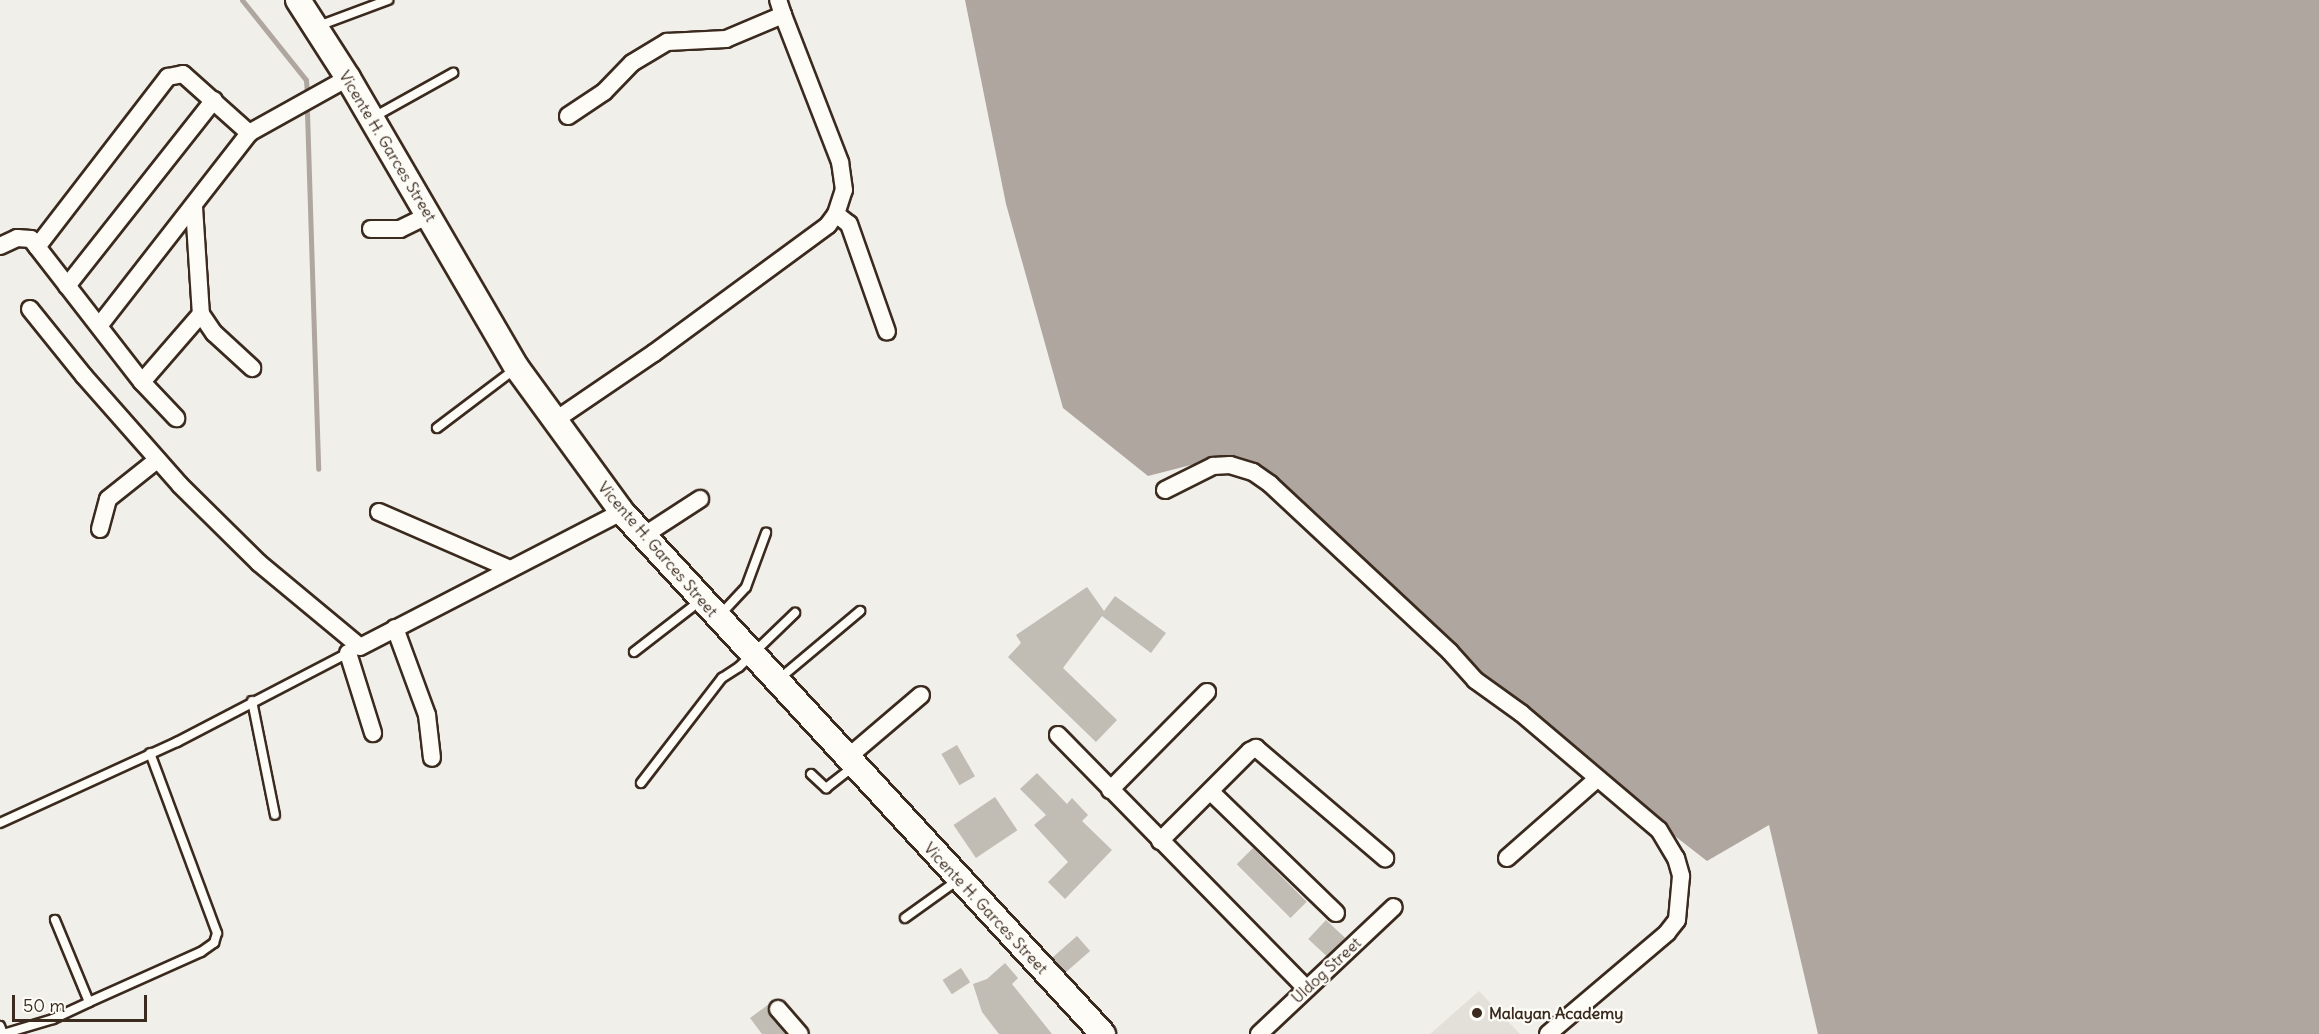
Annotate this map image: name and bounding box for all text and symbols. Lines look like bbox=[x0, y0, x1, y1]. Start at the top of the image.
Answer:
street label: Vicente H. Garces Street bbox=[335, 67, 441, 225]
street label: Vicente H. Garces Street bbox=[594, 478, 722, 620]
street label: Vicente H. Garces Street bbox=[920, 838, 1052, 978]
street label: Uldog Street bbox=[1287, 933, 1365, 1007]
scale bar bbox=[15, 983, 150, 1021]
text: 50 m bbox=[23, 994, 65, 1017]
place label: Malayan Academy bbox=[1489, 1003, 1623, 1023]
marker: Malayan Academy bbox=[1470, 1006, 1484, 1020]

